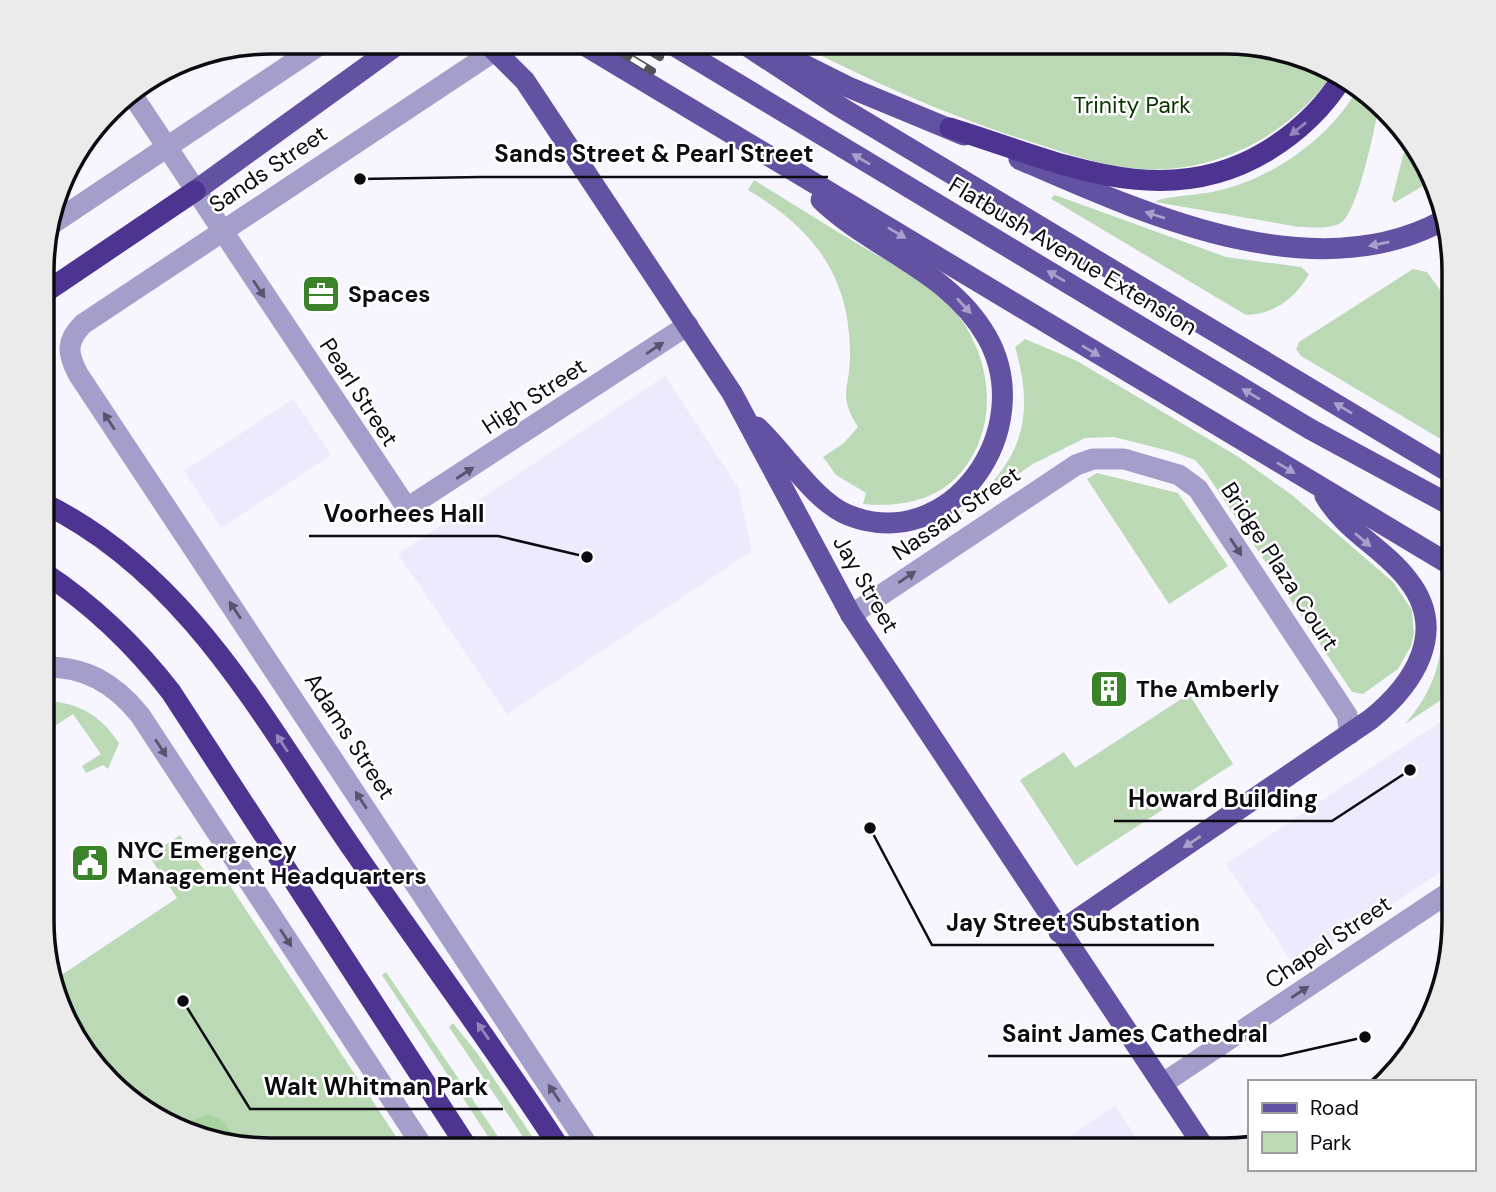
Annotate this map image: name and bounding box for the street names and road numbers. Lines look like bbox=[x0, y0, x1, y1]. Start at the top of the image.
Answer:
street label: Sands Street bbox=[203, 118, 333, 220]
street label: Flatbush Avenue Extension bbox=[943, 170, 1203, 342]
street label: Pearl Street bbox=[313, 332, 405, 452]
street label: High Street bbox=[476, 351, 592, 441]
street label: Nassau Street bbox=[886, 459, 1026, 567]
street label: Bridge Plaza Court bbox=[1214, 476, 1346, 656]
street label: Jay Street bbox=[826, 530, 906, 638]
street label: Adams Street bbox=[298, 667, 402, 805]
street label: Chapel Street bbox=[1259, 889, 1397, 995]

